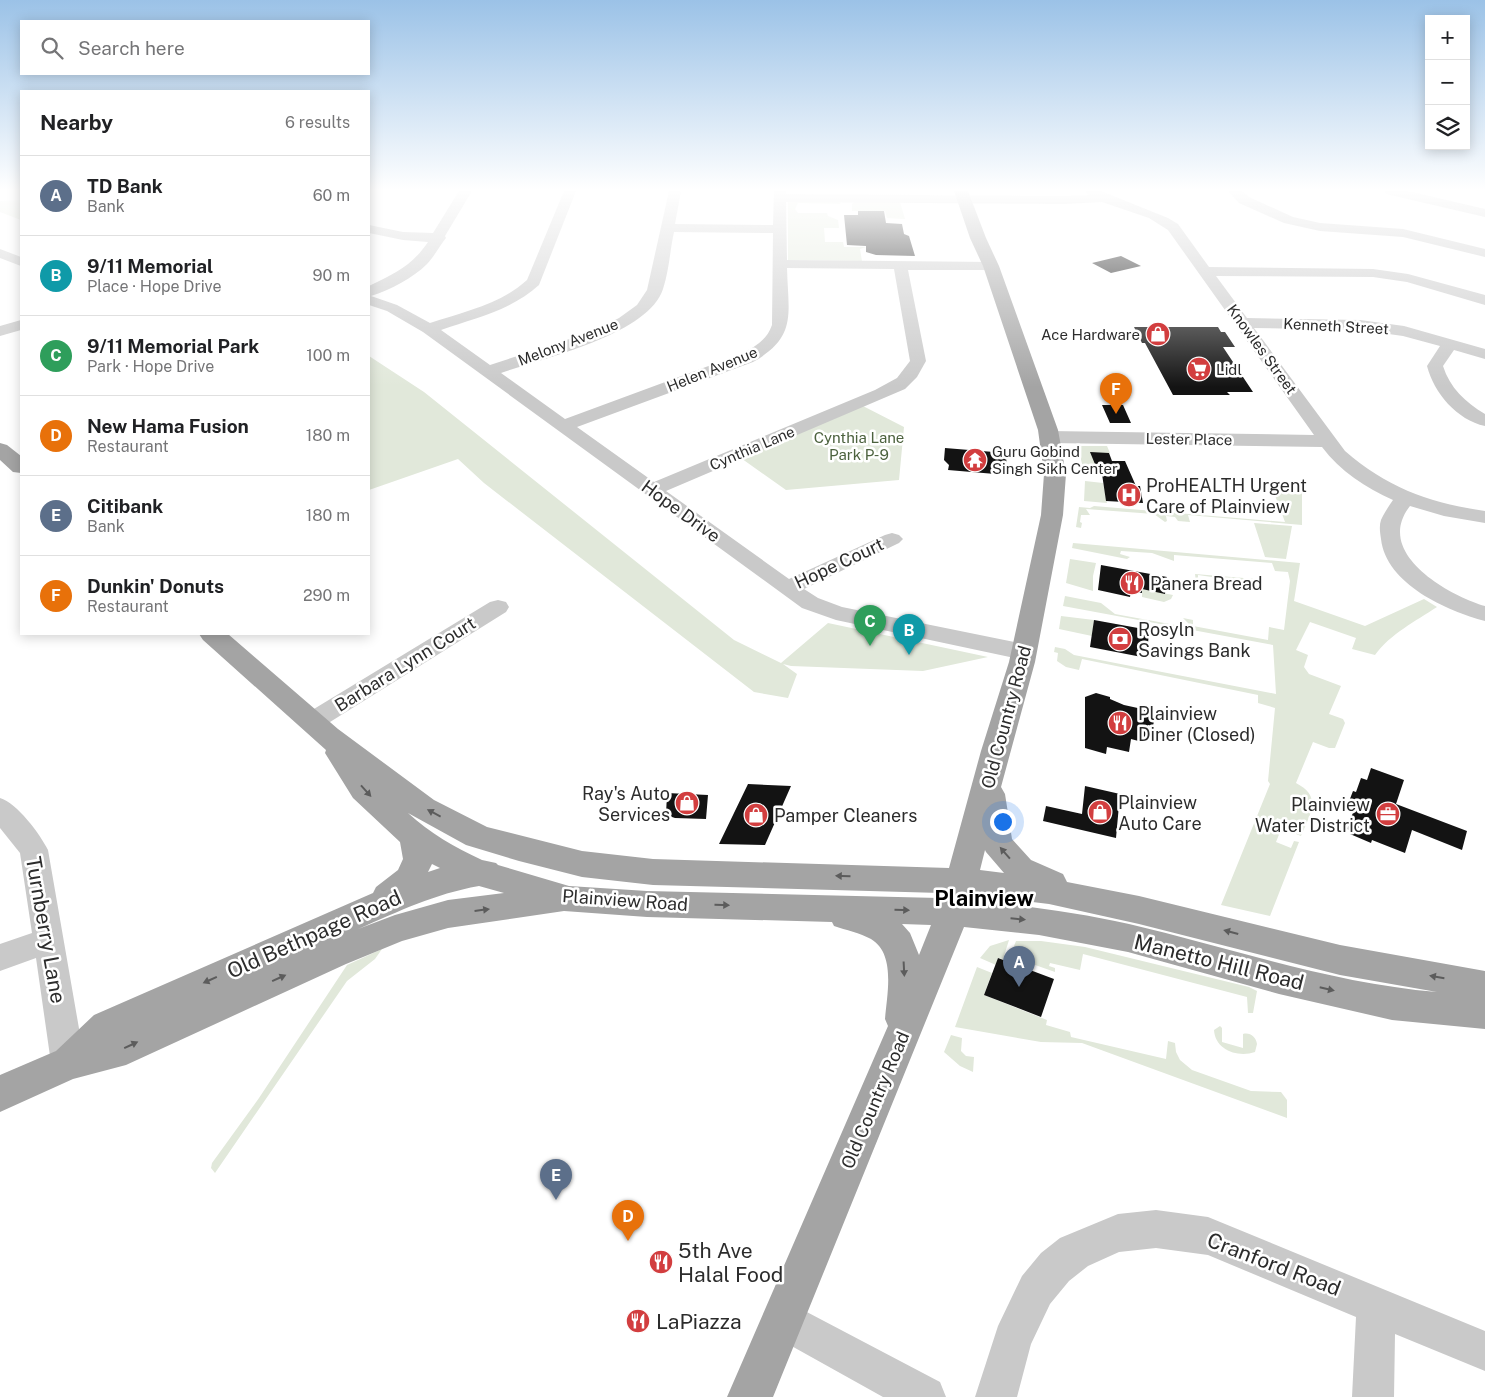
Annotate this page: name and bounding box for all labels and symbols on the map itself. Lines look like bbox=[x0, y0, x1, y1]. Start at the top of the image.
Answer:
street label: Knowles Street bbox=[1224, 301, 1300, 397]
street label: Melony Avenue bbox=[516, 315, 620, 369]
street label: Kenneth Street bbox=[1283, 315, 1389, 337]
shop icon: Ace Hardware bbox=[1145, 321, 1171, 347]
place label: Ace Hardware bbox=[1041, 326, 1140, 343]
street label: Helen Avenue bbox=[664, 343, 760, 395]
supermarket icon: Lidl bbox=[1186, 356, 1212, 382]
place label: Lidl bbox=[1216, 361, 1242, 378]
pin: F bbox=[1100, 373, 1132, 414]
street label: Cynthia Lane bbox=[707, 422, 797, 474]
park label: Cynthia Lane Park P-9 bbox=[814, 429, 904, 463]
street label: Lester Place bbox=[1145, 430, 1233, 448]
place label: Guru Gobind Singh Sikh Center bbox=[992, 443, 1118, 477]
temple icon: Guru Gobind Singh Sikh Center bbox=[962, 447, 988, 473]
street label: Hope Drive bbox=[638, 475, 724, 547]
place label: ProHEALTH Urgent Care of Plainview bbox=[1146, 475, 1307, 517]
hospital icon: ProHEALTH Urgent Care of Plainview bbox=[1116, 482, 1142, 508]
street label: Hope Court bbox=[791, 533, 887, 593]
restaurant icon: Panera Bread bbox=[1119, 570, 1145, 596]
place label: Panera Bread bbox=[1150, 573, 1263, 594]
pin: C bbox=[854, 605, 886, 646]
street label: Barbara Lynn Court bbox=[331, 612, 479, 716]
pin: B bbox=[893, 614, 925, 655]
place label: Rosyln Savings Bank bbox=[1138, 619, 1251, 661]
bank icon: Rosyln Savings Bank bbox=[1107, 626, 1133, 652]
street label: Old Country Road bbox=[977, 643, 1035, 791]
place label: Plainview Diner (Closed) bbox=[1138, 703, 1256, 745]
restaurant icon: Plainview Diner (Closed) bbox=[1107, 710, 1133, 736]
place label: Ray's Auto Services bbox=[582, 783, 670, 825]
one-way arrow bbox=[360, 784, 371, 797]
shop icon: Ray's Auto Services bbox=[674, 790, 700, 816]
place label: Plainview Auto Care bbox=[1118, 792, 1202, 834]
place label: Plainview Water District bbox=[1255, 794, 1370, 836]
shop icon: Plainview Auto Care bbox=[1087, 799, 1113, 825]
office icon: Plainview Water District bbox=[1375, 801, 1401, 827]
shop icon: Pamper Cleaners bbox=[743, 802, 769, 828]
place label: Pamper Cleaners bbox=[774, 805, 917, 826]
one-way arrow bbox=[427, 809, 441, 817]
your location bbox=[990, 809, 1016, 835]
one-way arrow bbox=[1000, 846, 1011, 859]
street label: Turnberry Lane bbox=[21, 855, 71, 1005]
one-way arrow bbox=[834, 872, 850, 880]
street label: Old Bethpage Road bbox=[223, 884, 405, 984]
street label: Plainview Road bbox=[561, 885, 689, 915]
district label: Plainview bbox=[934, 885, 1034, 911]
one-way arrow bbox=[715, 901, 731, 909]
one-way arrow bbox=[474, 905, 490, 913]
one-way arrow bbox=[894, 906, 910, 914]
one-way arrow bbox=[1011, 915, 1027, 923]
one-way arrow bbox=[1223, 928, 1238, 936]
street label: Manetto Hill Road bbox=[1131, 929, 1307, 995]
pin: A bbox=[1003, 946, 1035, 987]
one-way arrow bbox=[900, 962, 908, 978]
one-way arrow bbox=[1429, 973, 1445, 981]
one-way arrow bbox=[272, 974, 286, 982]
one-way arrow bbox=[203, 977, 217, 985]
one-way arrow bbox=[1319, 985, 1334, 993]
street label: Old Country Road bbox=[837, 1028, 913, 1172]
one-way arrow bbox=[124, 1041, 138, 1049]
pin: E bbox=[540, 1159, 572, 1200]
pin: D bbox=[612, 1200, 644, 1241]
street label: Cranford Road bbox=[1204, 1227, 1344, 1301]
place label: 5th Ave Halal Food bbox=[678, 1238, 783, 1287]
restaurant icon: 5th Ave Halal Food bbox=[648, 1249, 674, 1275]
restaurant icon: LaPiazza bbox=[625, 1308, 651, 1334]
place label: LaPiazza bbox=[656, 1309, 742, 1334]

